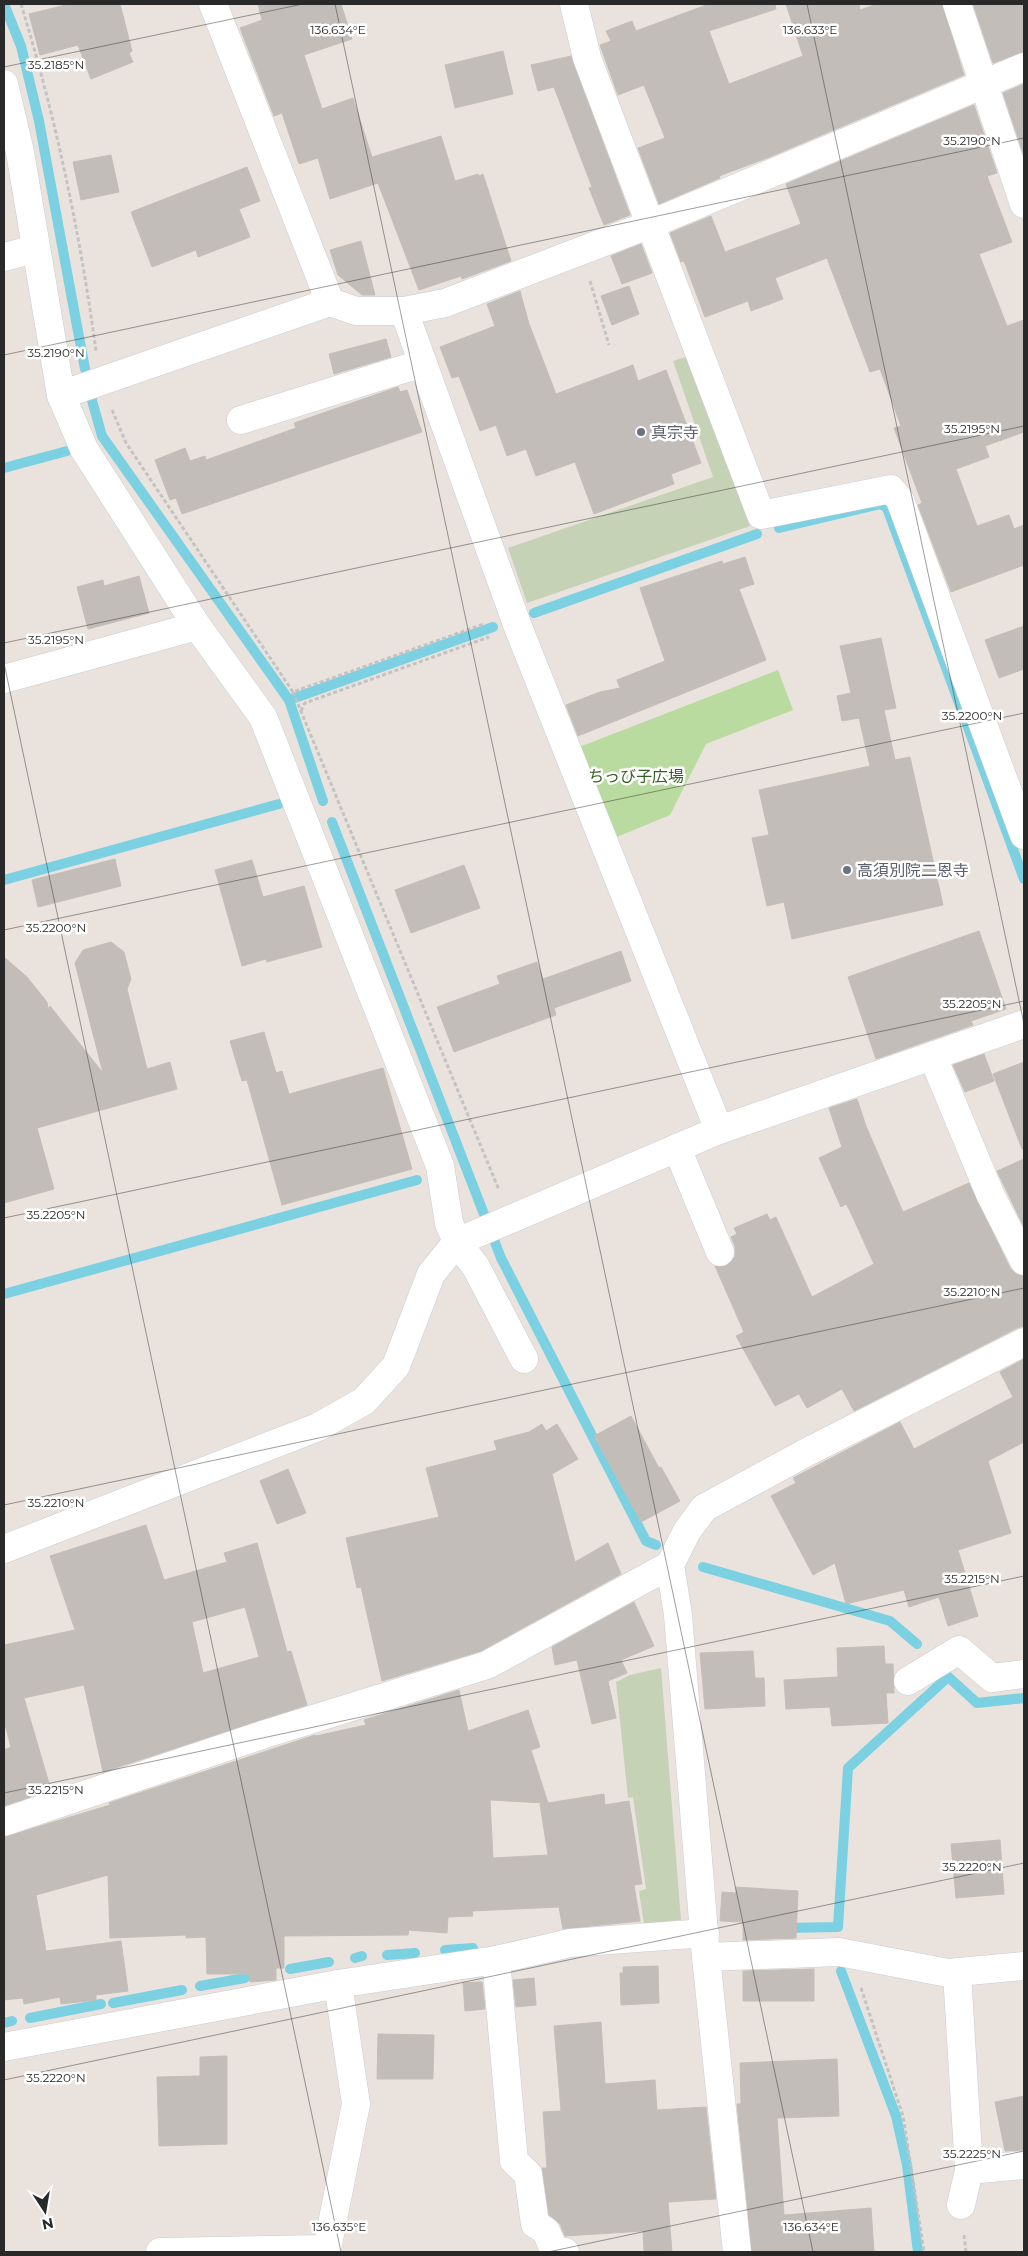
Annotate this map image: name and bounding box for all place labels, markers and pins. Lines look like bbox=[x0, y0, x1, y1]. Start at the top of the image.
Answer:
place label: 真宗寺 bbox=[651, 423, 699, 442]
marker: 真宗寺 bbox=[635, 426, 647, 438]
place label: 高須別院二恩寺 bbox=[857, 861, 969, 880]
marker: 高須別院二恩寺 bbox=[841, 864, 853, 876]

